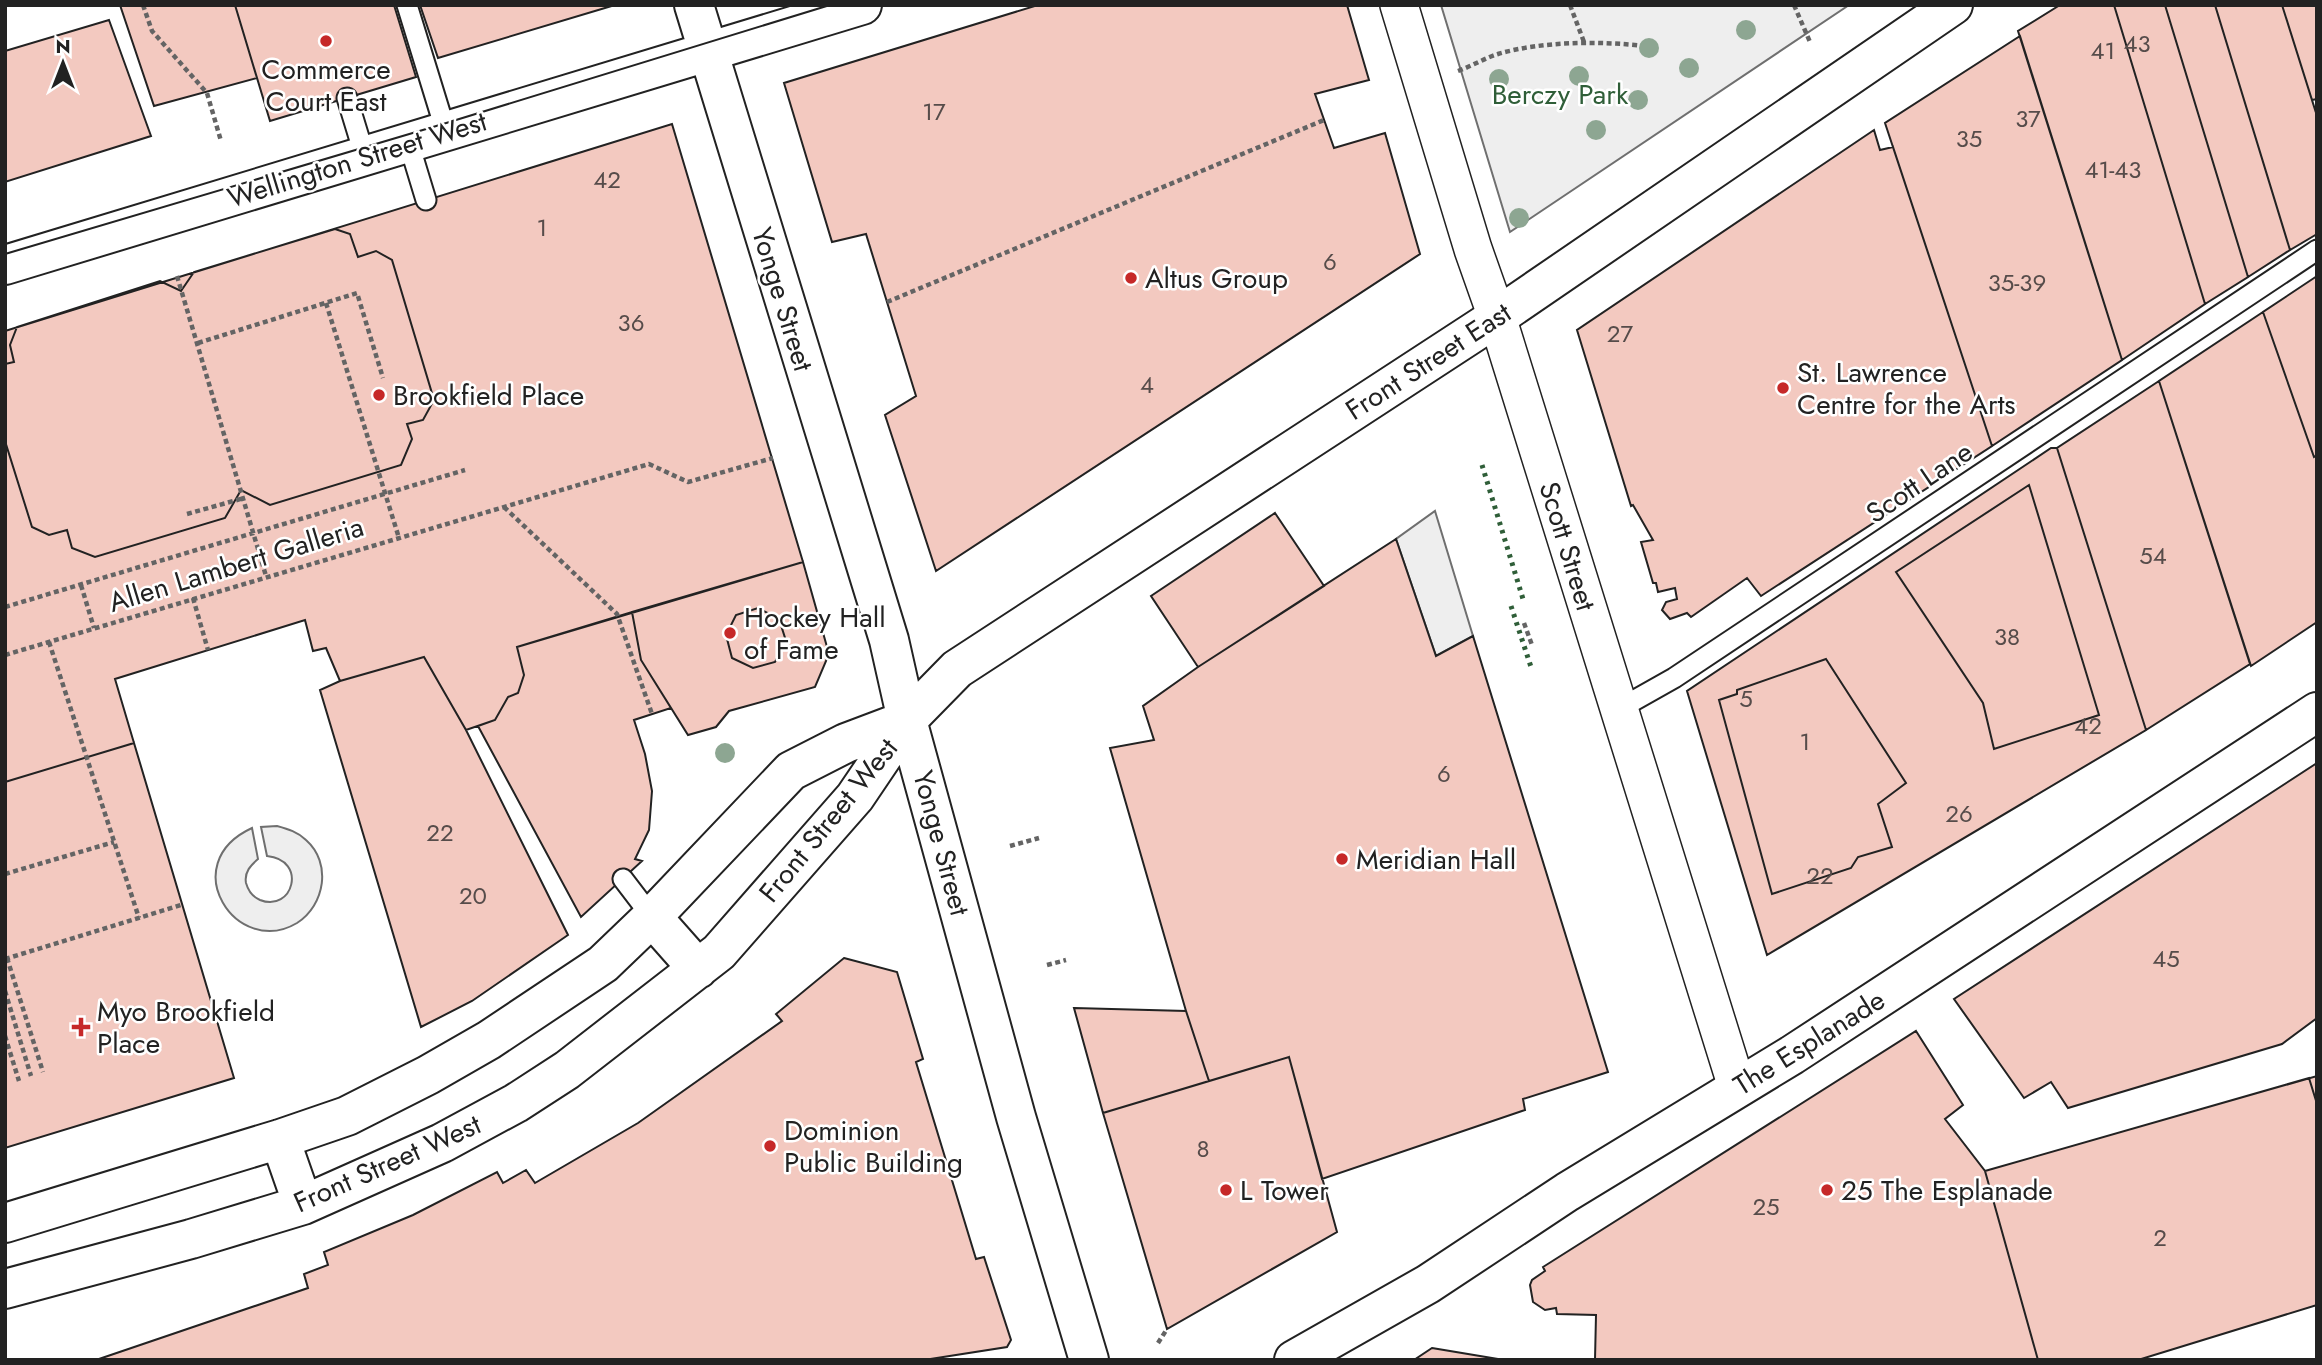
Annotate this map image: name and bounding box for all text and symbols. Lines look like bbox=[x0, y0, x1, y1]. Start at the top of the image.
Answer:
house number: 43 bbox=[2123, 26, 2151, 61]
north arrow bbox=[28, 28, 98, 98]
text: N bbox=[55, 33, 71, 60]
marker: Commerce Court East bbox=[318, 33, 334, 49]
house number: 41 bbox=[2091, 33, 2115, 68]
place label: Commerce Court East bbox=[261, 49, 391, 122]
park label: Berczy Park bbox=[1492, 74, 1629, 115]
house number: 17 bbox=[922, 94, 946, 129]
street label: Wellington Street West bbox=[223, 100, 492, 218]
house number: 37 bbox=[2015, 101, 2041, 136]
house number: 35 bbox=[1956, 121, 1982, 156]
house number: 41-43 bbox=[2085, 152, 2141, 187]
house number: 42 bbox=[593, 162, 621, 197]
house number: 1 bbox=[537, 210, 547, 245]
street label: Yonge Street bbox=[741, 222, 824, 376]
house number: 6 bbox=[1323, 244, 1337, 279]
place label: Altus Group bbox=[1145, 258, 1288, 299]
house number: 35-39 bbox=[1988, 265, 2046, 300]
marker: Altus Group bbox=[1123, 270, 1139, 286]
street label: Front Street East bbox=[1338, 292, 1519, 430]
house number: 36 bbox=[618, 305, 644, 340]
house number: 27 bbox=[1607, 316, 1634, 351]
place label: St. Lawrence Centre for the Arts bbox=[1797, 352, 2016, 425]
house number: 4 bbox=[1140, 367, 1154, 402]
place label: Brookfield Place bbox=[393, 375, 584, 416]
marker: St. Lawrence Centre for the Arts bbox=[1775, 380, 1791, 396]
marker: Brookfield Place bbox=[371, 387, 387, 403]
street label: Scott Lane bbox=[1858, 432, 1981, 533]
street label: Scott Street bbox=[1529, 477, 1607, 616]
street label: Allen Lambert Galleria bbox=[104, 506, 369, 623]
house number: 54 bbox=[2139, 538, 2167, 573]
place label: Hockey Hall of Fame bbox=[744, 597, 886, 670]
house number: 38 bbox=[1994, 619, 2020, 654]
marker: Hockey Hall of Fame bbox=[722, 625, 738, 641]
house number: 5 bbox=[1739, 681, 1753, 716]
house number: 42 bbox=[2074, 708, 2102, 743]
house number: 1 bbox=[1800, 724, 1810, 759]
street label: Front Street West bbox=[749, 729, 908, 911]
house number: 6 bbox=[1437, 756, 1451, 791]
street label: Yonge Street bbox=[902, 766, 981, 920]
house number: 26 bbox=[1945, 796, 1973, 831]
house number: 22 bbox=[426, 815, 454, 850]
place label: Meridian Hall bbox=[1356, 839, 1516, 880]
marker: Meridian Hall bbox=[1334, 851, 1350, 867]
house number: 22 bbox=[1806, 858, 1834, 893]
house number: 20 bbox=[459, 878, 487, 913]
house number: 45 bbox=[2152, 941, 2180, 976]
street label: The Esplanade bbox=[1726, 980, 1893, 1105]
place label: Myo Brookfield Place bbox=[97, 991, 275, 1064]
marker: Myo Brookfield Place bbox=[71, 1017, 91, 1037]
street label: Front Street West bbox=[287, 1104, 488, 1223]
place label: Dominion Public Building bbox=[784, 1110, 963, 1183]
house number: 8 bbox=[1196, 1131, 1210, 1166]
marker: Dominion Public Building bbox=[762, 1138, 778, 1154]
place label: L Tower bbox=[1240, 1170, 1329, 1211]
place label: 25 The Esplanade bbox=[1841, 1170, 2053, 1211]
marker: L Tower bbox=[1218, 1182, 1234, 1198]
marker: 25 The Esplanade bbox=[1819, 1182, 1835, 1198]
house number: 25 bbox=[1752, 1189, 1780, 1224]
house number: 2 bbox=[2153, 1220, 2167, 1255]

